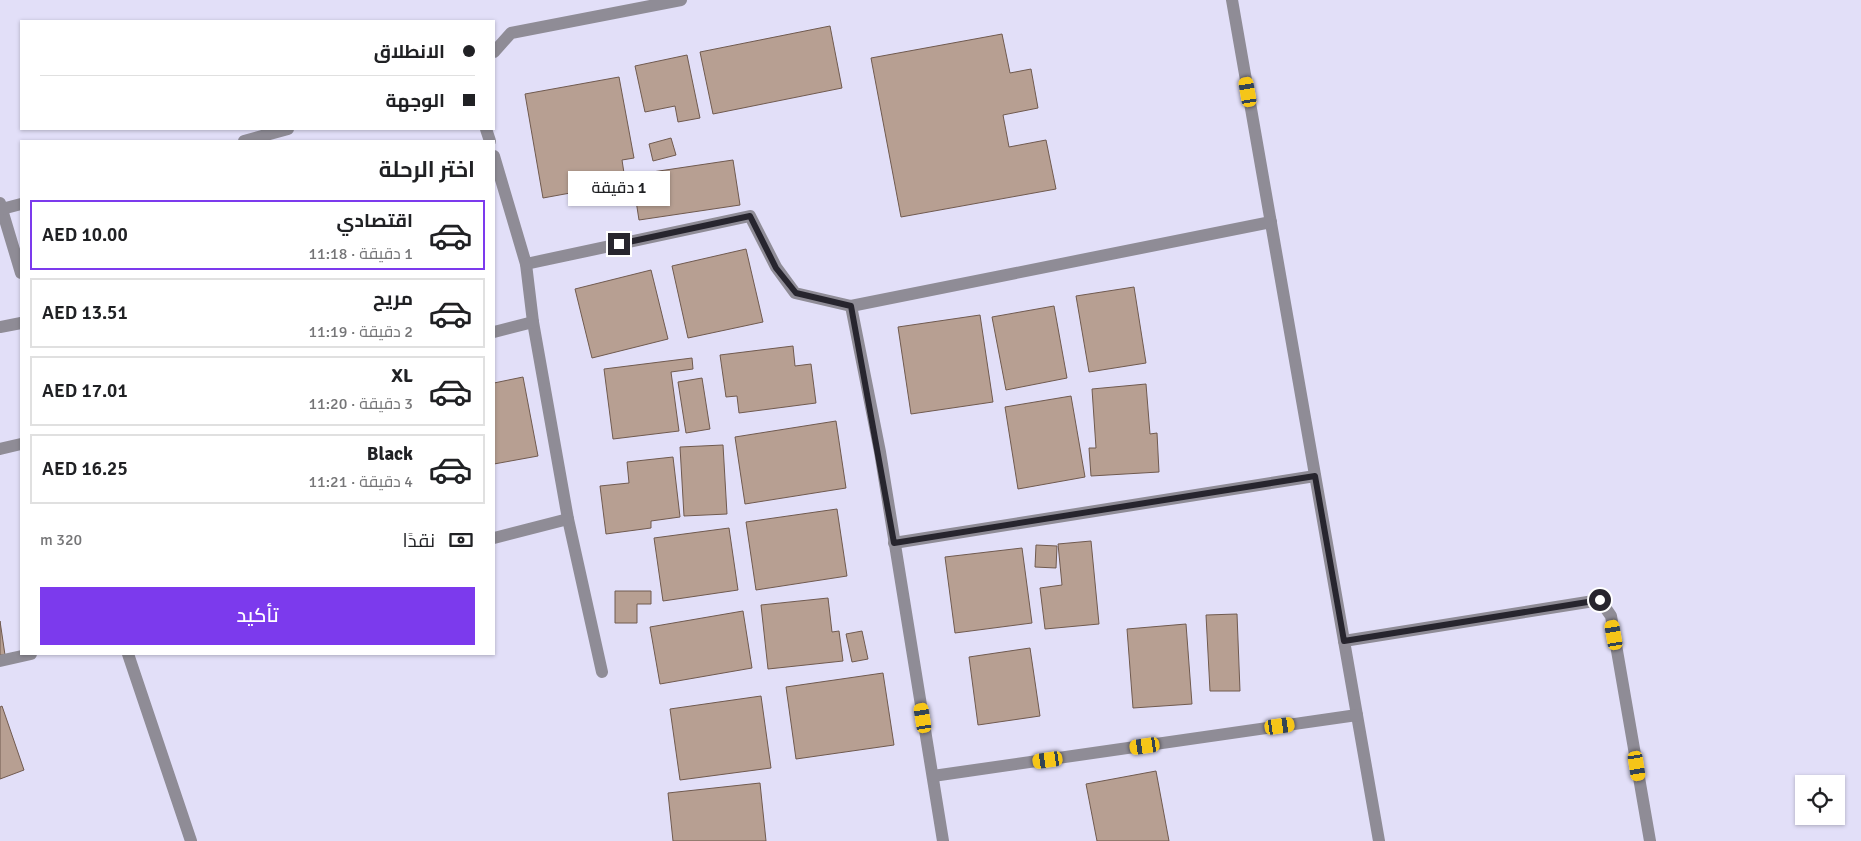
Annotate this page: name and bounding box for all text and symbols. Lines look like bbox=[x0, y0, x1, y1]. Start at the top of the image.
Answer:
text: الانطلاق bbox=[374, 40, 445, 64]
car bbox=[1238, 76, 1257, 108]
text: الوجهة bbox=[385, 89, 445, 113]
text: اختر الرحلة bbox=[379, 156, 475, 183]
callout: 1 دقيقة bbox=[568, 172, 670, 206]
text: 1 دقيقة bbox=[592, 178, 646, 198]
text: اقتصادي bbox=[337, 209, 413, 233]
icon: car bbox=[428, 213, 473, 258]
text: AED 10.00 bbox=[42, 223, 128, 247]
route end bbox=[608, 233, 630, 255]
text: 1 دقيقة · 11:18 bbox=[308, 244, 413, 264]
text: مريح bbox=[373, 287, 413, 311]
icon: car bbox=[428, 291, 473, 336]
text: AED 13.51 bbox=[42, 301, 128, 325]
text: 2 دقيقة · 11:19 bbox=[308, 322, 413, 342]
text: XL bbox=[391, 364, 413, 388]
icon: car bbox=[428, 369, 473, 414]
text: AED 17.01 bbox=[42, 379, 128, 403]
text: 3 دقيقة · 11:20 bbox=[308, 394, 413, 414]
text: Black bbox=[367, 442, 413, 466]
icon: car bbox=[428, 447, 473, 492]
text: AED 16.25 bbox=[42, 457, 128, 481]
text: 4 دقيقة · 11:21 bbox=[308, 472, 413, 492]
icon: cash bbox=[447, 526, 475, 554]
text: نقدًا bbox=[403, 529, 435, 553]
text: 320 m bbox=[40, 530, 82, 550]
button: تأكيد bbox=[40, 587, 475, 645]
route start bbox=[1589, 589, 1611, 611]
car bbox=[1604, 619, 1623, 651]
car bbox=[913, 702, 932, 734]
car bbox=[1264, 716, 1295, 736]
car bbox=[1129, 736, 1160, 756]
car bbox=[1032, 750, 1063, 770]
car bbox=[1627, 750, 1646, 782]
map controls bbox=[1795, 775, 1845, 825]
button: locate bbox=[1795, 775, 1845, 825]

